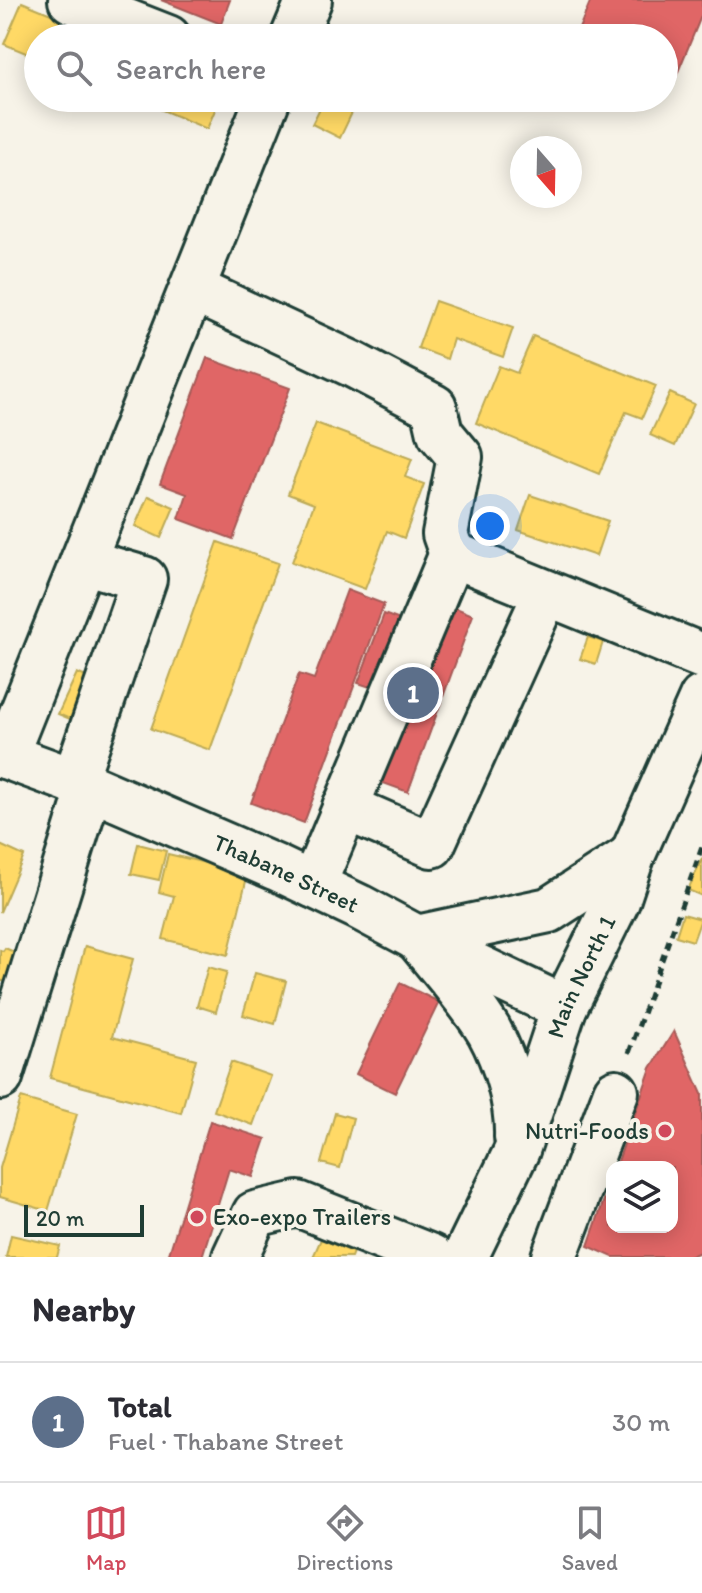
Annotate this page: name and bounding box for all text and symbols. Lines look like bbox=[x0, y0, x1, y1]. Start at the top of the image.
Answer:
search box bbox=[24, 24, 678, 112]
icon: search bbox=[52, 46, 96, 90]
text: Search here bbox=[116, 50, 266, 87]
north arrow bbox=[510, 136, 582, 208]
your location bbox=[470, 506, 510, 546]
pin: 1 bbox=[387, 663, 439, 723]
street label: Thabane Street bbox=[209, 827, 364, 919]
street label: Main North 1 bbox=[540, 910, 622, 1042]
place label: Nutri-Foods bbox=[525, 1116, 649, 1145]
marker: Nutri-Foods bbox=[656, 1122, 674, 1140]
map controls bbox=[606, 1161, 678, 1233]
button: layers bbox=[606, 1161, 678, 1233]
scale bar bbox=[24, 1201, 144, 1237]
place label: Exo-expo Trailers bbox=[213, 1202, 391, 1231]
text: 20 m bbox=[36, 1205, 85, 1232]
marker: Exo-expo Trailers bbox=[188, 1208, 206, 1226]
text: Nearby bbox=[32, 1289, 135, 1330]
text: Total bbox=[108, 1388, 172, 1425]
text: 1 bbox=[52, 1406, 64, 1438]
text: 30 m bbox=[612, 1406, 670, 1438]
text: Fuel · Thabane Street bbox=[108, 1425, 343, 1457]
tab: Map bbox=[84, 1501, 128, 1576]
tab: Directions bbox=[297, 1501, 393, 1576]
tab: Saved bbox=[562, 1501, 618, 1576]

